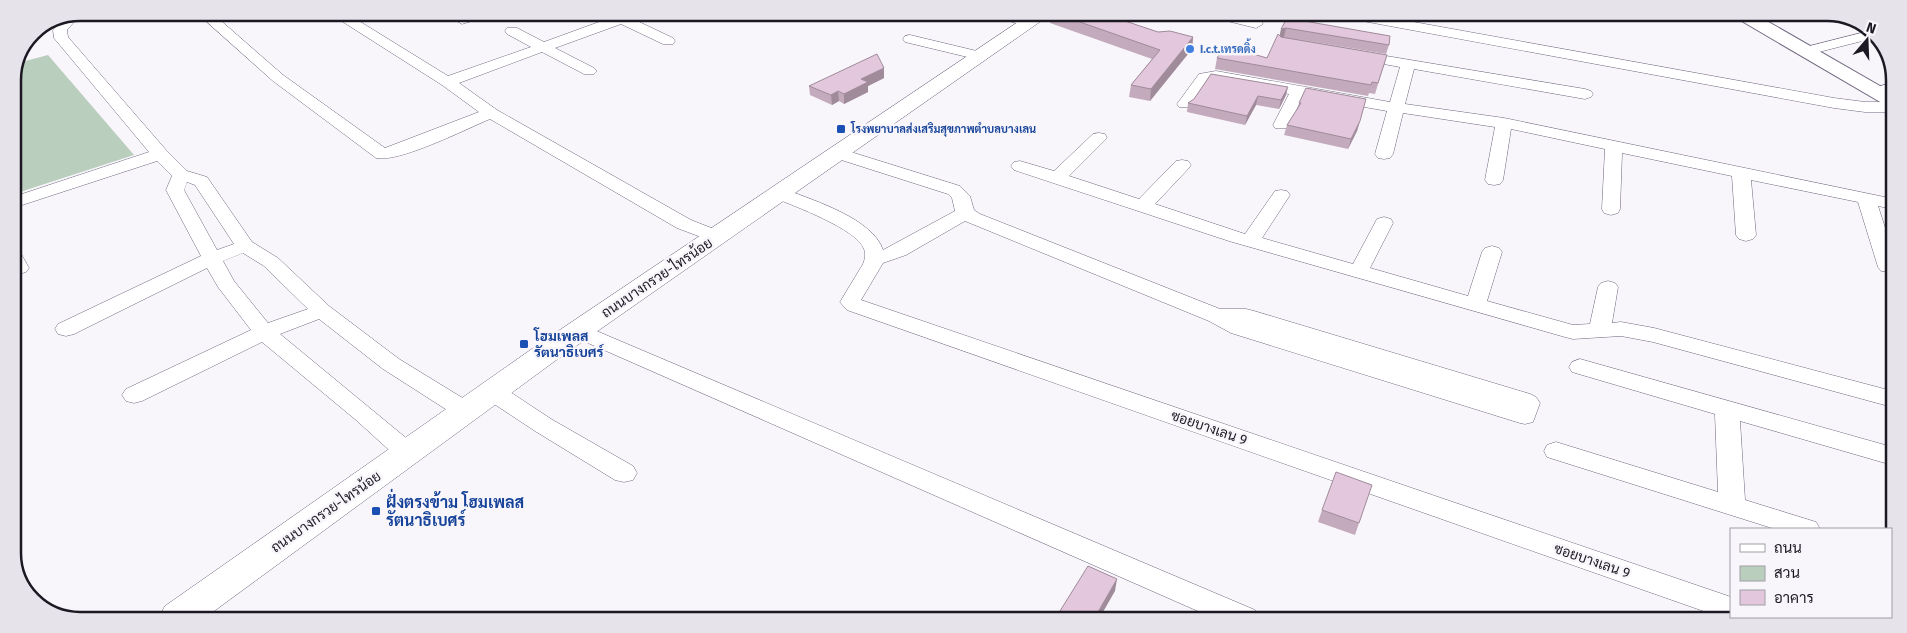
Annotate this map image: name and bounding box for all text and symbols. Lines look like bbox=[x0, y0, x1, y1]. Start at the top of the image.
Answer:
north arrow bbox=[1842, 15, 1892, 65]
text: N bbox=[1864, 19, 1878, 38]
place label: I.c.t.เทรดดิ้ง bbox=[1200, 38, 1256, 56]
marker: I.c.t.เทรดดิ้ง bbox=[1184, 43, 1196, 55]
place label: โรงพยาบาลส่งเสริมสุขภาพตำบลบางเลน bbox=[850, 121, 1036, 137]
marker: โรงพยาบาลส่งเสริมสุขภาพตำบลบางเลน bbox=[835, 123, 847, 135]
street label: ถนนบางกรวย-ไทรน้อย bbox=[598, 234, 716, 322]
place label: โฮมเพลส รัตนาธิเบศร์ bbox=[533, 327, 605, 361]
marker: โฮมเพลส รัตนาธิเบศร์ bbox=[518, 338, 530, 350]
street label: ซอยบางเลน 9 bbox=[1169, 407, 1249, 449]
street label: ถนนบางกรวย-ไทรน้อย bbox=[267, 467, 384, 556]
place label: ฝั่งตรงข้าม โฮมเพลส รัตนาธิเบศร์ bbox=[386, 488, 525, 530]
marker: ฝั่งตรงข้าม โฮมเพลส รัตนาธิเบศร์ bbox=[370, 505, 382, 517]
legend bbox=[1730, 528, 1892, 618]
text: ถนน bbox=[1774, 539, 1802, 557]
street label: ซอยบางเลน 9 bbox=[1552, 540, 1632, 582]
text: สวน bbox=[1774, 564, 1800, 582]
text: อาคาร bbox=[1774, 589, 1814, 607]

